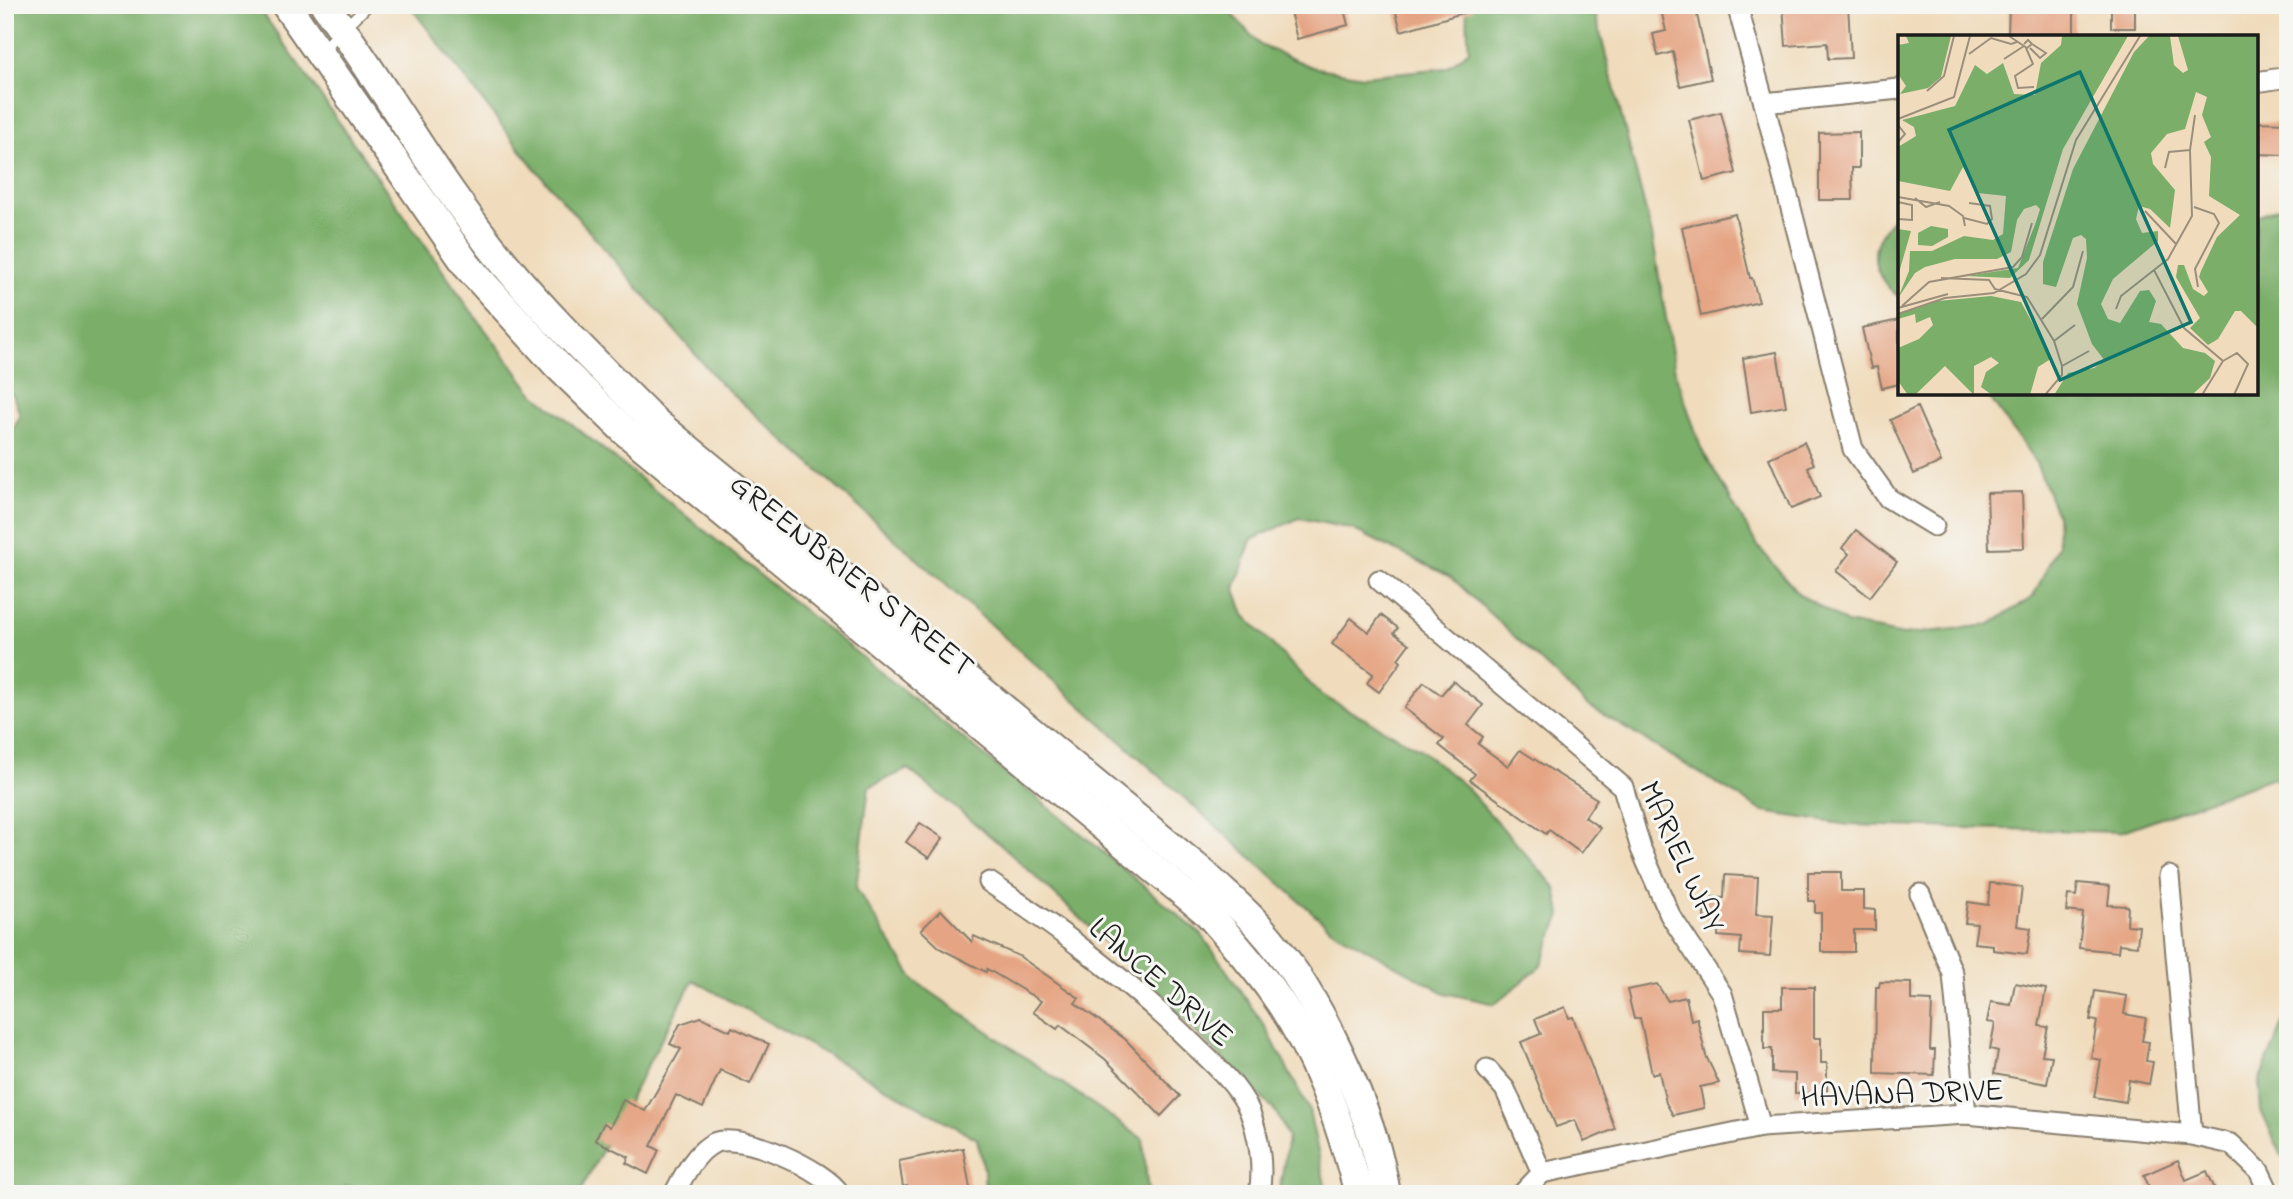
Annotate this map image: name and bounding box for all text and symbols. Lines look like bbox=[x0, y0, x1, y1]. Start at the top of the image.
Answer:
inset map bbox=[1898, 35, 2258, 396]
street label: GREENBRIER STREET bbox=[718, 463, 984, 691]
street label: MARIEL WAY bbox=[1624, 774, 1736, 941]
street label: LANCE DRIVE bbox=[1077, 907, 1243, 1060]
street label: HAVANA DRIVE bbox=[1800, 1068, 2005, 1123]

